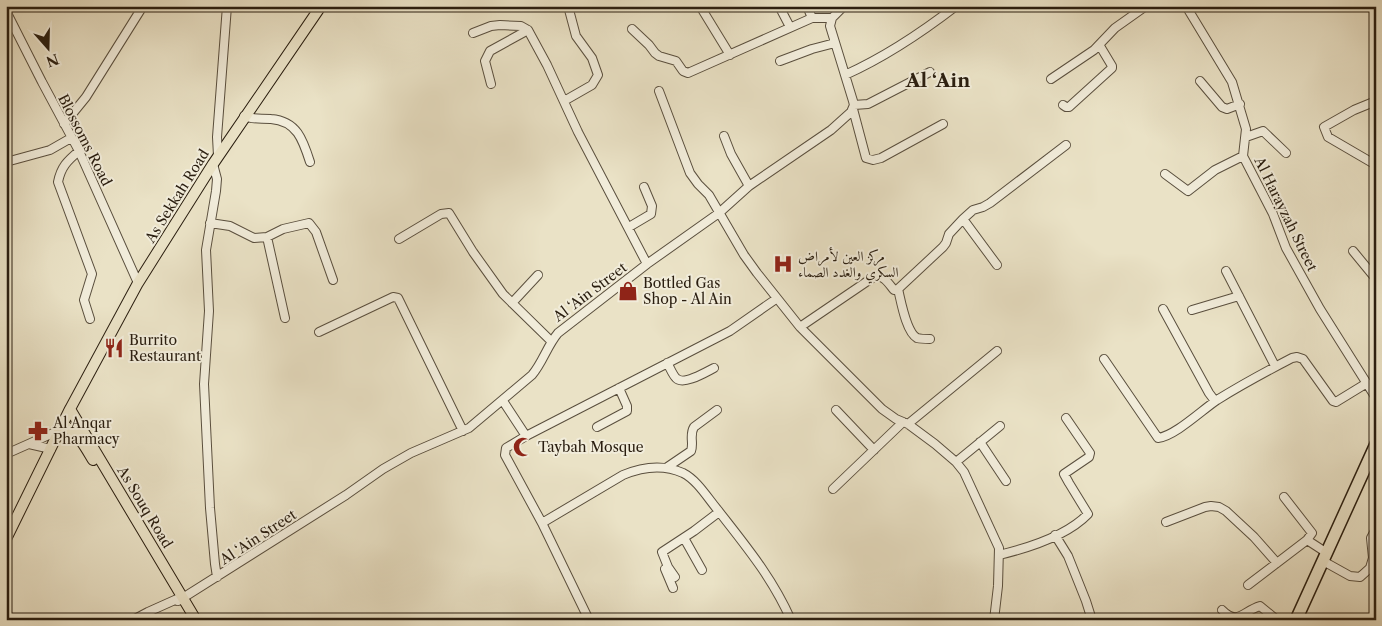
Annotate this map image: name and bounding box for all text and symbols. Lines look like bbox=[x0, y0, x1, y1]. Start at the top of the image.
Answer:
north arrow bbox=[22, 22, 72, 72]
text: N bbox=[44, 50, 61, 71]
district label: Al ‘Ain bbox=[905, 69, 970, 92]
street label: Blossoms Road bbox=[54, 91, 116, 189]
street label: As Sekkah Road bbox=[141, 146, 213, 247]
street label: Al Harayzah Street bbox=[1250, 153, 1322, 274]
place label: مركز العين لأمراض السكري والغدد الصماء bbox=[798, 246, 899, 284]
hospital icon: مركز العين لأمراض السكري والغدد الصماء bbox=[772, 253, 794, 275]
street label: Al ‘Ain Street bbox=[549, 258, 630, 326]
place label: Bottled Gas Shop - Al Ain bbox=[643, 274, 732, 308]
shop icon: Bottled Gas Shop - Al Ain bbox=[617, 280, 639, 302]
place label: Burrito Restaurant bbox=[129, 331, 201, 365]
restaurant icon: Burrito Restaurant bbox=[103, 337, 125, 359]
place label: Al Anqar Pharmacy bbox=[52, 414, 120, 448]
pharmacy icon: Al Anqar Pharmacy bbox=[27, 420, 49, 442]
mosque icon: Taybah Mosque bbox=[512, 436, 534, 458]
place label: Taybah Mosque bbox=[538, 438, 644, 456]
street label: As Souq Road bbox=[113, 462, 177, 552]
street label: Al ‘Ain Street bbox=[216, 506, 300, 569]

